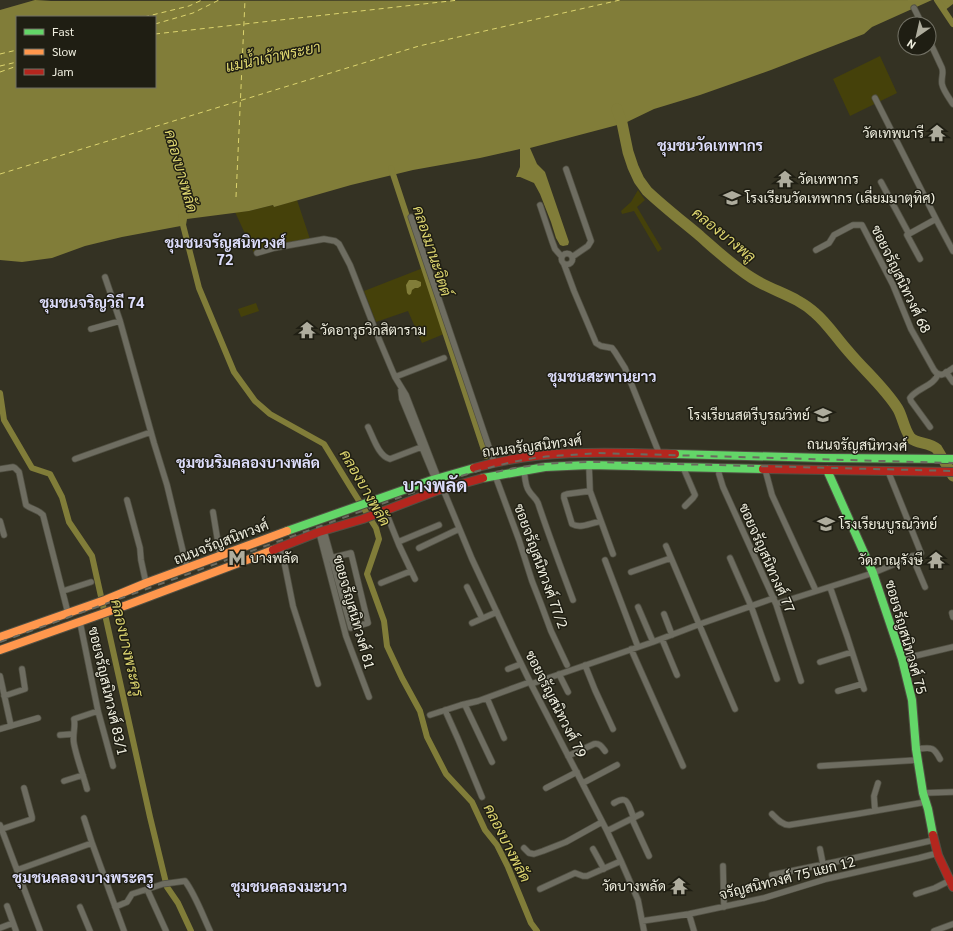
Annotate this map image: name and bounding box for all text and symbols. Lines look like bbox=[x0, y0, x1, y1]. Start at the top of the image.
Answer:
legend bbox=[16, 16, 156, 88]
north arrow bbox=[897, 16, 937, 56]
text: Fast bbox=[52, 23, 75, 39]
water label: แม่น้ำเจ้าพระยา bbox=[223, 34, 322, 75]
text: N bbox=[904, 36, 919, 53]
text: Slow bbox=[52, 43, 76, 59]
text: Jam bbox=[52, 63, 74, 79]
place label: วัดเทพนารี bbox=[862, 123, 924, 141]
temple icon: วัดเทพนารี bbox=[927, 123, 947, 143]
water label: คลองบางพลัด bbox=[162, 127, 203, 214]
district label: ชุมชนวัดเทพากร bbox=[657, 135, 764, 157]
temple icon: วัดเทพากร bbox=[775, 169, 795, 189]
place label: วัดเทพากร bbox=[798, 169, 859, 187]
place label: โรงเรียนวัดเทพากร (เลี่ยมมาตุทิศ) bbox=[744, 186, 935, 208]
school or university icon: โรงเรียนวัดเทพากร (เลี่ยมมาตุทิศ) bbox=[722, 188, 742, 208]
water label: คลองบางพลู bbox=[688, 202, 761, 267]
water label: คลองมานะจิตต์ bbox=[410, 203, 458, 300]
street label: ซอยจรัญสนิทวงศ์ 68 bbox=[867, 222, 936, 336]
district label: ชุมชนจรัญสนิทวงศ์ 72 bbox=[164, 232, 287, 268]
district label: ชุมชนจริญวิถี 74 bbox=[40, 292, 145, 314]
temple icon: วัดอาวุธวิกสิตาราม bbox=[297, 320, 317, 340]
place label: วัดอาวุธวิกสิตาราม bbox=[320, 320, 426, 340]
district label: ชุมชนสะพานยาว bbox=[548, 366, 656, 388]
place label: โรงเรียนสตรีบูรณวิทย์ bbox=[687, 405, 810, 425]
school or university icon: โรงเรียนสตรีบูรณวิทย์ bbox=[813, 405, 833, 425]
street label: ถนนจรัญสนิทวงศ์ bbox=[481, 430, 583, 461]
street label: ถนนจรัญสนิทวงศ์ bbox=[807, 434, 907, 455]
water label: คลองบางพลัด bbox=[337, 445, 396, 529]
district label: ชุมชนริมคลองบางพลัด bbox=[176, 452, 320, 474]
district label: บางพลัด bbox=[403, 473, 467, 496]
street label: ซอยจรัญสนิทวงศ์ 77 bbox=[735, 500, 800, 616]
street label: ซอยจรัญสนิทวงศ์ 77/2 bbox=[510, 501, 573, 631]
school or university icon: โรงเรียนบูรณวิทย์ bbox=[816, 514, 836, 534]
place label: โรงเรียนบูรณวิทย์ bbox=[838, 514, 937, 534]
street label: ถนนจรัญสนิทวงศ์ bbox=[171, 515, 271, 568]
metro station icon: บางพลัด bbox=[227, 548, 247, 568]
place label: บางพลัด bbox=[250, 548, 299, 566]
place label: วัดภาณุรังษี bbox=[858, 550, 924, 570]
temple icon: วัดภาณุรังษี bbox=[926, 550, 946, 570]
street label: ซอยจรัญสนิทวงศ์ 81 bbox=[329, 553, 380, 671]
street label: ซอยจรัญสนิทวงศ์ 75 bbox=[881, 578, 932, 696]
water label: คลองบางพระครู bbox=[106, 597, 149, 699]
street label: ซอยจรัญสนิทวงศ์ 83/1 bbox=[84, 625, 133, 757]
street label: ซอยจรัญสนิทวงศ์ 79 bbox=[521, 647, 592, 761]
water label: คลองบางพลัด bbox=[480, 800, 536, 885]
street label: จรัญสนิทวงศ์ 75 แยก 12 bbox=[717, 851, 857, 904]
district label: ชุมชนคลองบางพระครู bbox=[12, 867, 154, 889]
district label: ชุมชนคลองมะนาว bbox=[231, 876, 347, 898]
place label: วัดบางพลัด bbox=[602, 876, 666, 894]
temple icon: วัดบางพลัด bbox=[669, 876, 689, 896]

